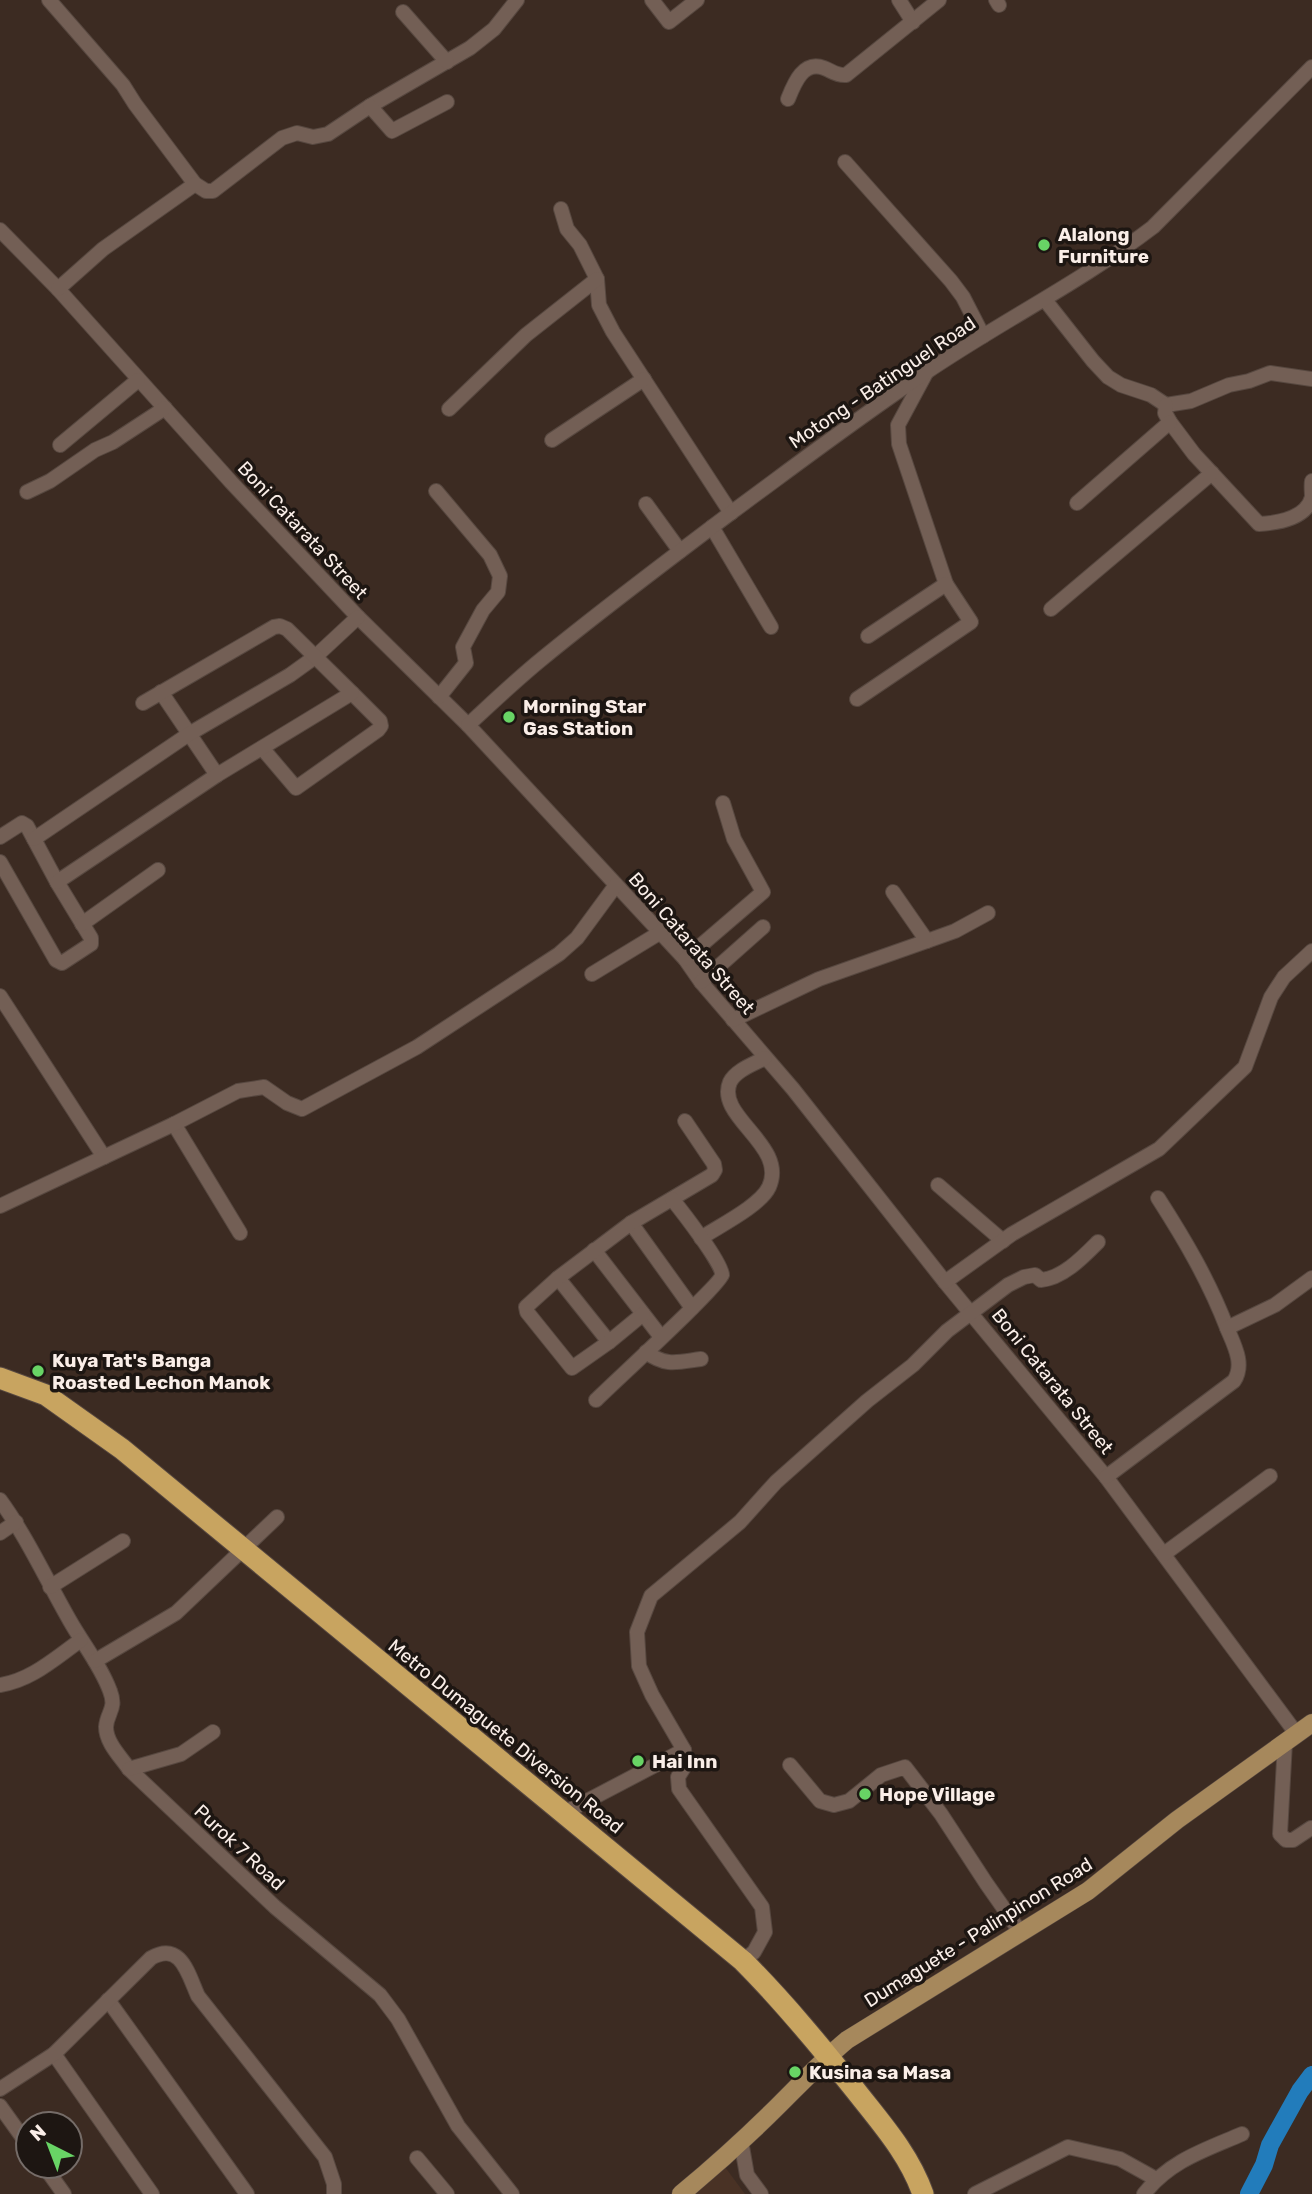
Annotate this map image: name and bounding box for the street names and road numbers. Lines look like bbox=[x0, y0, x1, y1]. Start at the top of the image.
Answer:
street label: Motong - Batinguel Road bbox=[785, 311, 980, 453]
street label: Boni Catarata Street bbox=[233, 457, 373, 605]
street label: Boni Catarata Street bbox=[624, 868, 760, 1019]
street label: Boni Catarata Street bbox=[987, 1304, 1119, 1459]
street label: Metro Dumaguete Diversion Road bbox=[384, 1634, 628, 1838]
street label: Purok 7 Road bbox=[190, 1800, 290, 1895]
street label: Dumaguete - Palinpinon Road bbox=[860, 1853, 1097, 2012]

